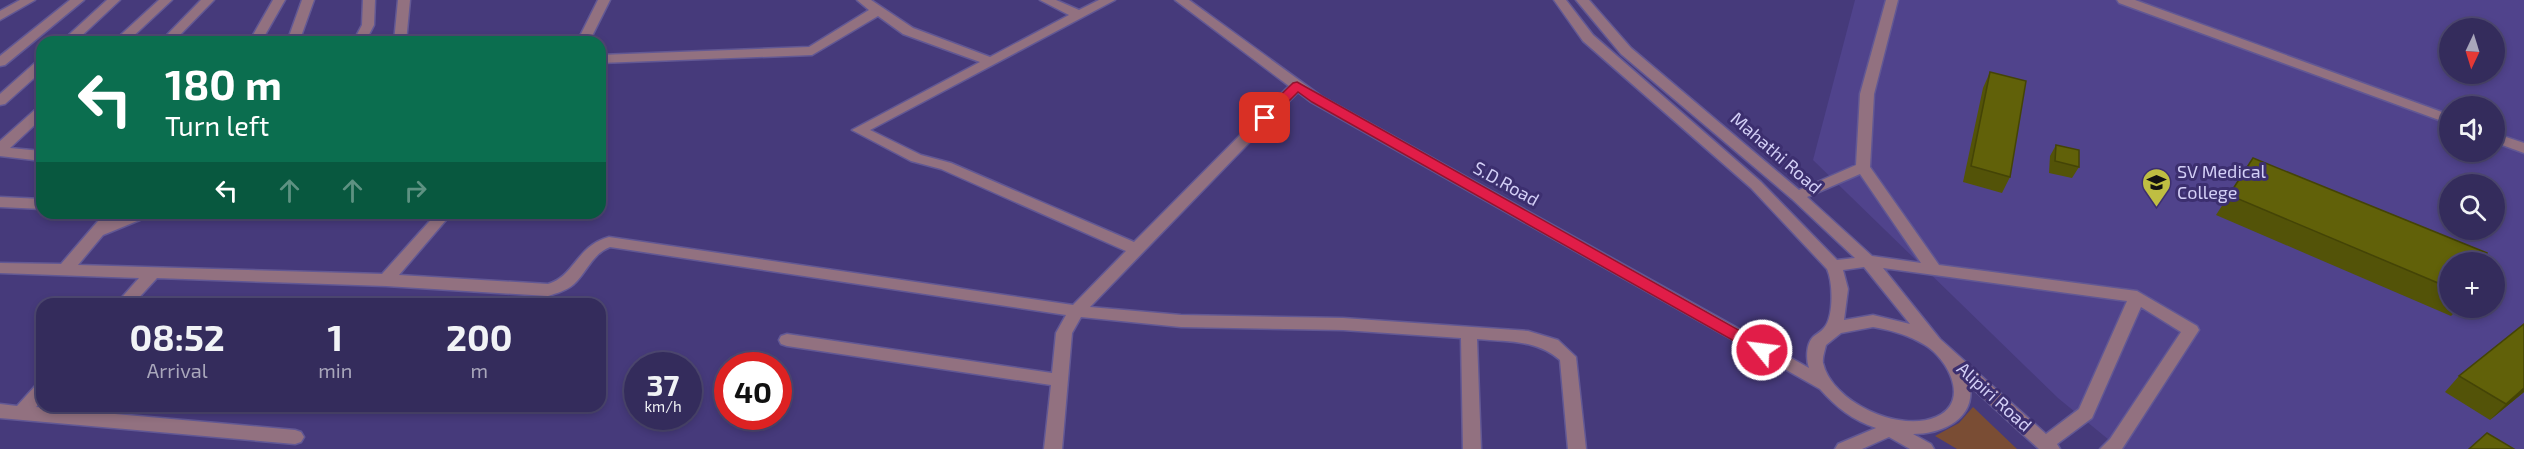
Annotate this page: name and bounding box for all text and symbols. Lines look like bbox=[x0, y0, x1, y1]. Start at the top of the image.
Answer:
north arrow bbox=[2439, 18, 2505, 84]
map controls bbox=[2439, 18, 2505, 318]
text: 180 m bbox=[165, 58, 282, 108]
icon: left bbox=[66, 60, 144, 138]
pin bbox=[1239, 92, 1290, 143]
button: sound bbox=[2439, 96, 2505, 162]
icon: arrive bbox=[1248, 101, 1281, 134]
street label: Mahathi Road bbox=[1727, 107, 1827, 198]
text: Turn left bbox=[165, 109, 269, 141]
street label: S.D.Road bbox=[1470, 156, 1543, 210]
place label: SV Medical College bbox=[2177, 160, 2267, 203]
school or university icon: SV Medical College bbox=[2140, 166, 2172, 208]
icon: left bbox=[210, 174, 243, 207]
icon: ahead bbox=[273, 174, 306, 207]
icon: ahead bbox=[336, 174, 369, 207]
icon: right bbox=[399, 174, 432, 207]
button: search bbox=[2439, 174, 2505, 240]
button: + bbox=[2439, 252, 2505, 318]
text: 08:52 bbox=[130, 315, 225, 358]
text: 1 bbox=[328, 315, 343, 358]
text: 200 bbox=[446, 315, 512, 358]
position arrow bbox=[1730, 318, 1794, 382]
speed limit sign: 40 bbox=[714, 352, 792, 430]
street label: Alipiri Road bbox=[1953, 357, 2037, 436]
text: Arrival bbox=[147, 358, 208, 382]
text: min bbox=[318, 358, 352, 382]
text: m bbox=[470, 358, 488, 382]
text: 37 bbox=[647, 366, 679, 402]
text: km/h bbox=[644, 397, 682, 415]

